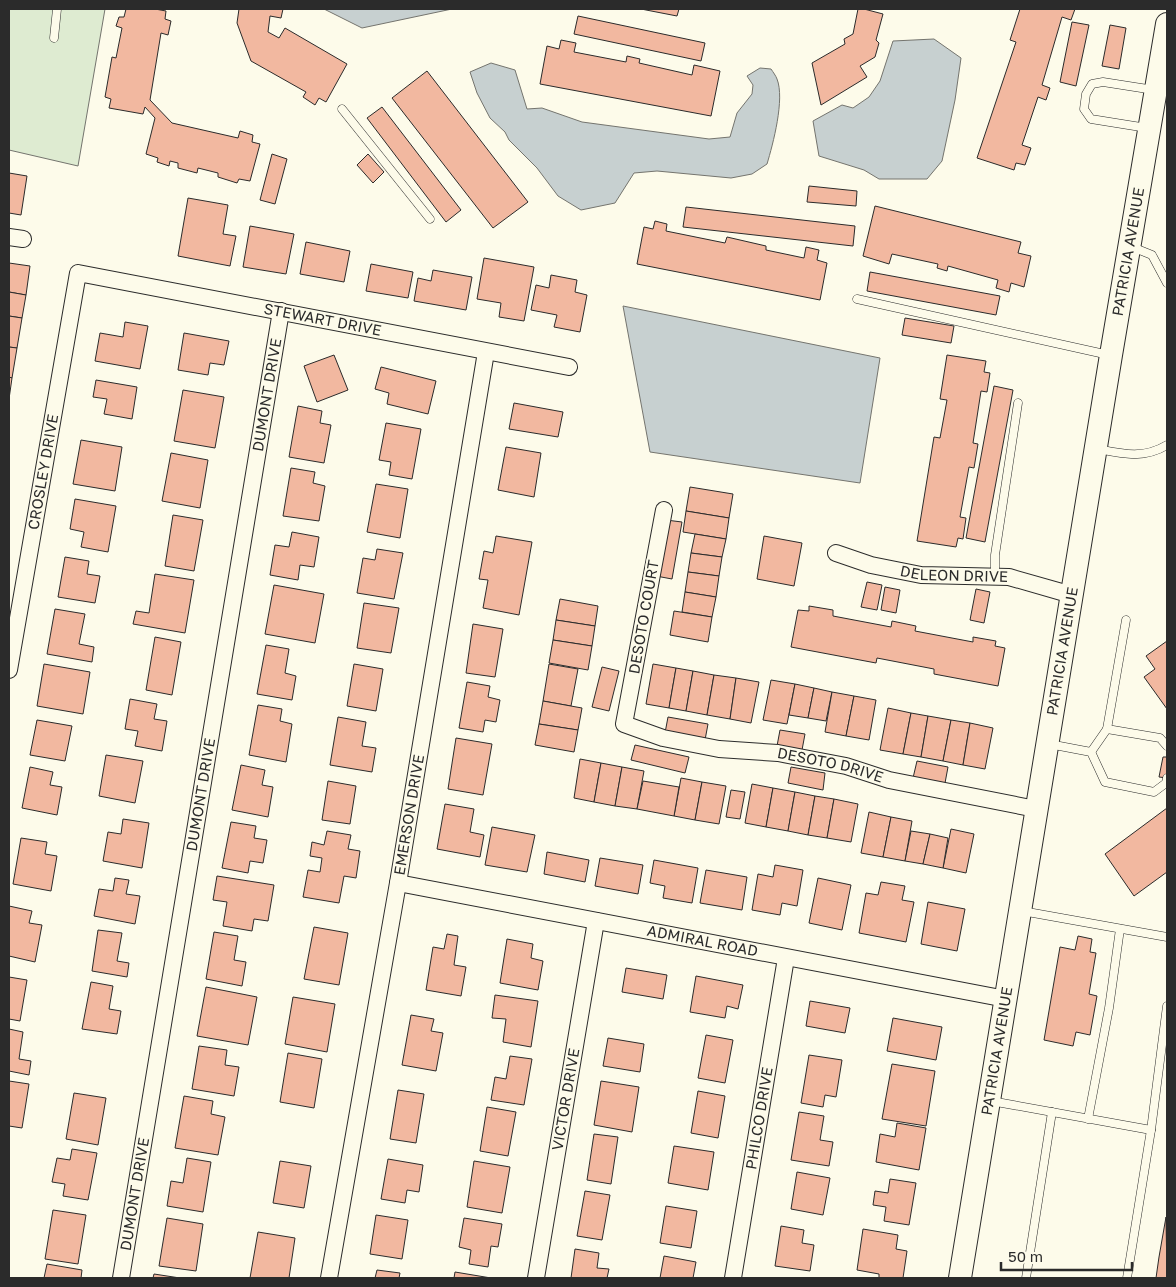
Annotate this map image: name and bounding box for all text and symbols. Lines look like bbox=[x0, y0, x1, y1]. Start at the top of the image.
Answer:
street label: PATRICIA AVENUE bbox=[1108, 186, 1147, 317]
street label: STEWART DRIVE bbox=[263, 299, 383, 339]
street label: DUMONT DRIVE bbox=[248, 337, 284, 453]
street label: CROSLEY DRIVE bbox=[24, 413, 61, 531]
street label: DESOTO COURT bbox=[624, 558, 662, 675]
street label: DELEON DRIVE bbox=[899, 561, 1008, 585]
street label: PATRICIA AVENUE bbox=[1042, 586, 1081, 717]
street label: DUMONT DRIVE bbox=[182, 736, 218, 852]
street label: DESOTO DRIVE bbox=[776, 743, 886, 786]
street label: EMERSON DRIVE bbox=[389, 753, 427, 876]
street label: ADMIRAL ROAD bbox=[646, 921, 760, 959]
street label: PATRICIA AVENUE bbox=[977, 985, 1016, 1116]
street label: VICTOR DRIVE bbox=[548, 1047, 582, 1152]
street label: PHILCO DRIVE bbox=[741, 1065, 776, 1171]
street label: DUMONT DRIVE bbox=[116, 1136, 152, 1252]
scale bar bbox=[1001, 1240, 1132, 1272]
text: 50 m bbox=[1008, 1247, 1043, 1265]

